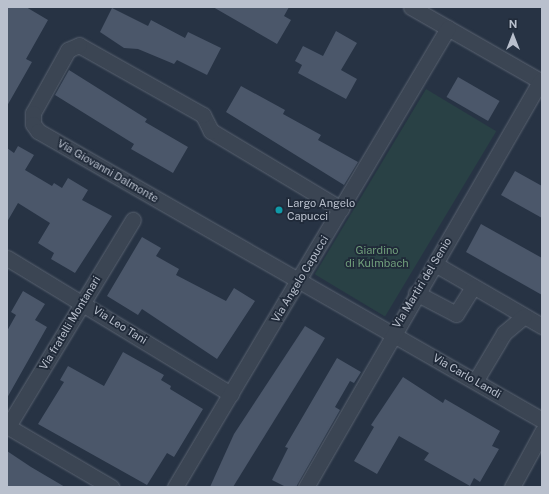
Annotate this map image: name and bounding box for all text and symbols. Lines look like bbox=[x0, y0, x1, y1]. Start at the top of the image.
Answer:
north arrow bbox=[493, 16, 533, 56]
text: N bbox=[509, 18, 517, 30]
street label: Via Giovanni Dalmonte bbox=[55, 137, 161, 205]
place label: Largo Angelo Capucci bbox=[287, 197, 355, 223]
marker: Largo Angelo Capucci bbox=[274, 205, 284, 215]
street label: Via Angelo Capucci bbox=[269, 233, 331, 325]
street label: Via Martiri del Senio bbox=[390, 235, 454, 331]
park label: Giardino di Kulmbach bbox=[345, 244, 409, 270]
street label: Via fratelli Montanari bbox=[37, 274, 103, 372]
street label: Via Leo Tani bbox=[91, 303, 149, 347]
street label: Via Carlo Landi bbox=[431, 351, 503, 401]

